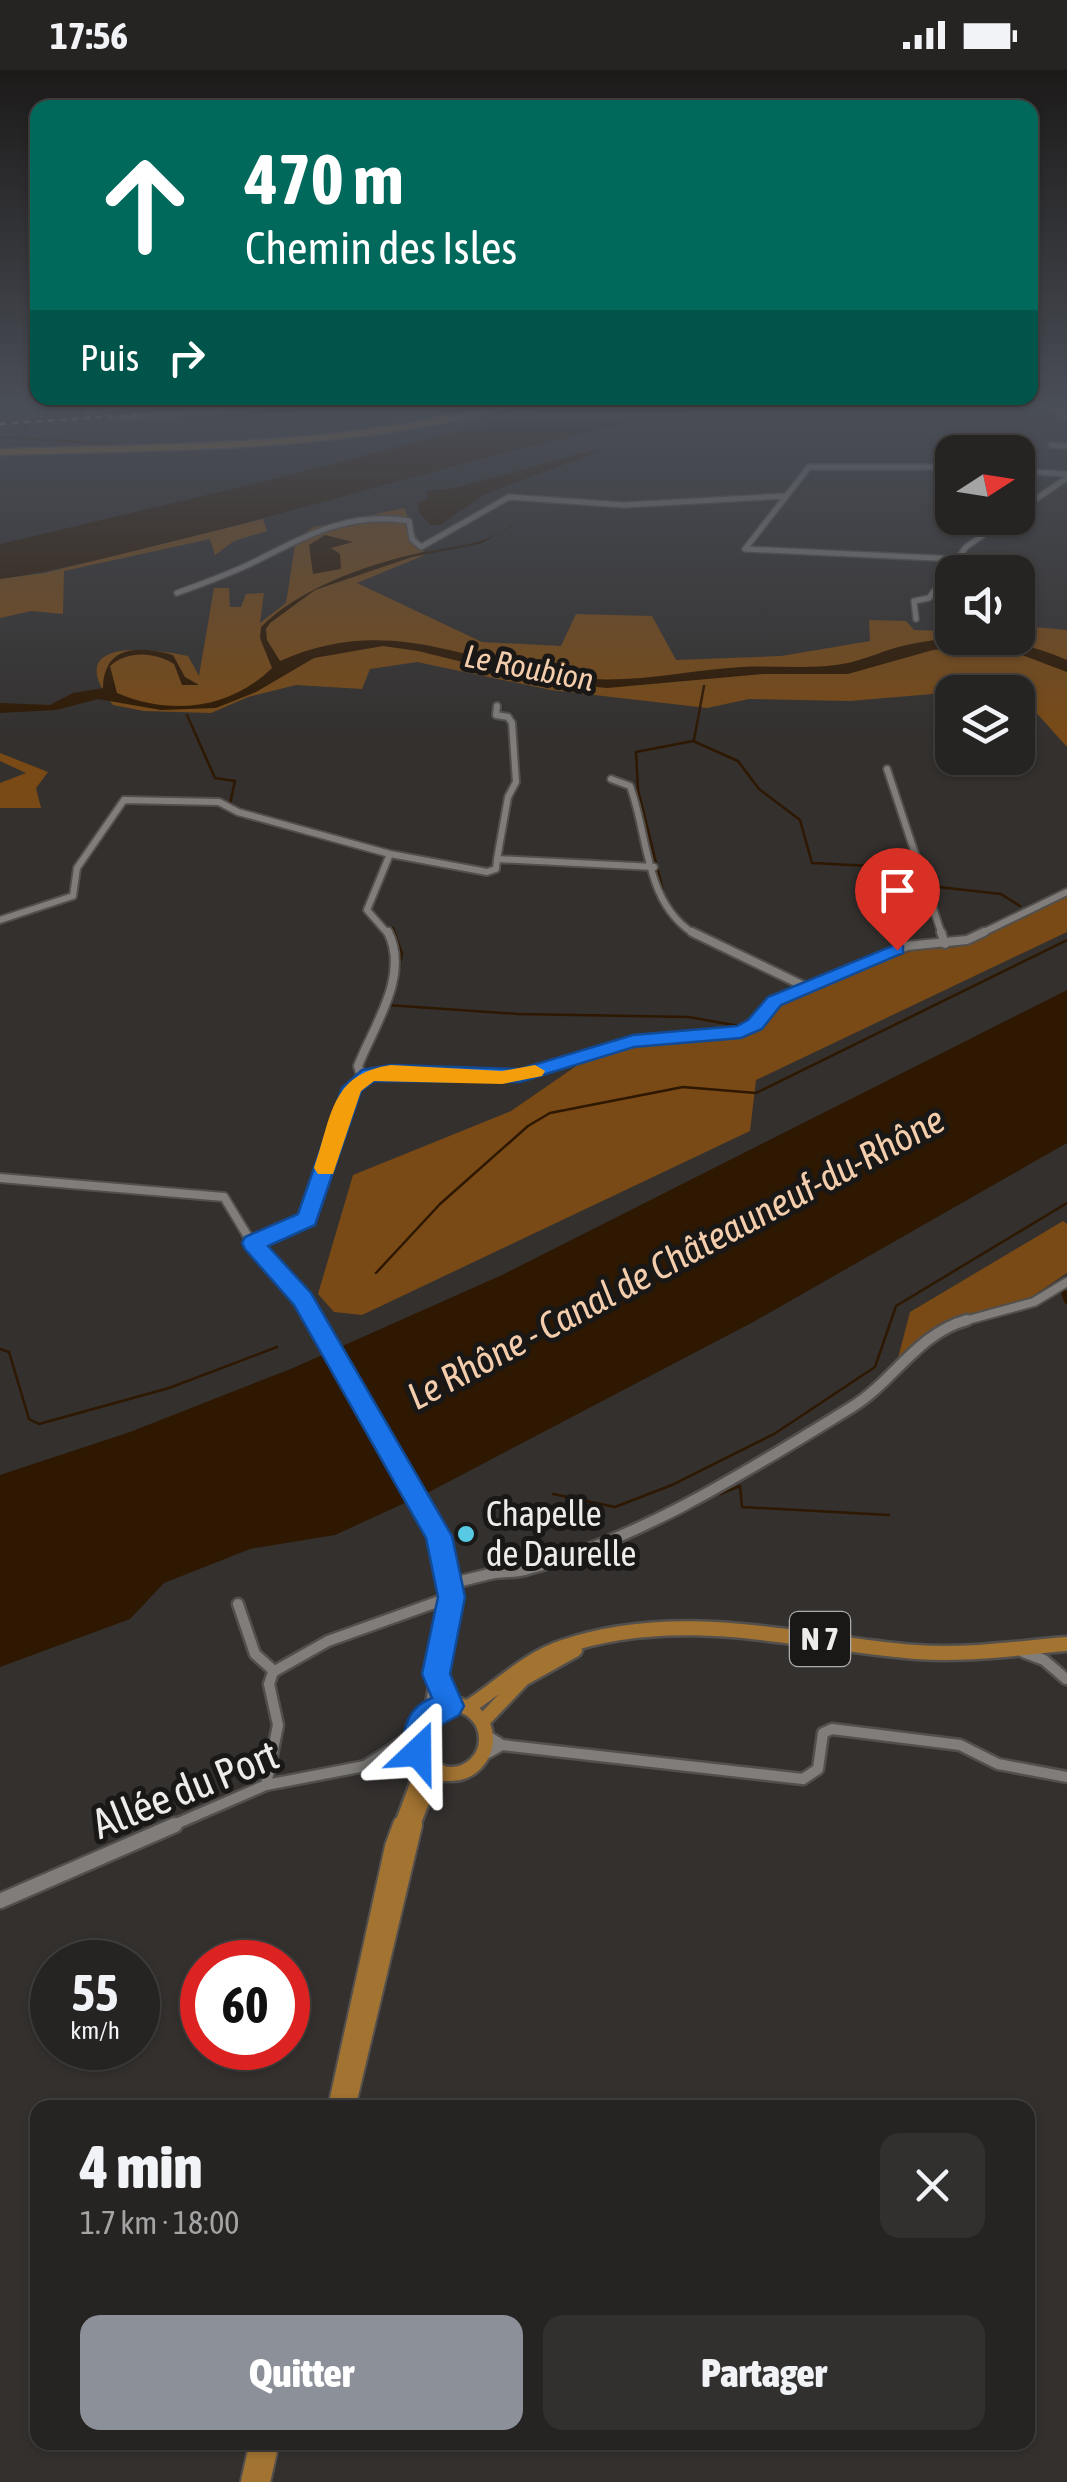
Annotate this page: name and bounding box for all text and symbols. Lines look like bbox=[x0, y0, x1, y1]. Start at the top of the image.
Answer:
text: 17:56 bbox=[50, 14, 128, 57]
text: 470 m bbox=[245, 139, 404, 219]
icon: ahead bbox=[80, 140, 210, 270]
text: Chemin des Isles bbox=[245, 222, 517, 274]
icon: right bbox=[159, 330, 214, 385]
text: Puis bbox=[80, 336, 139, 379]
north arrow bbox=[935, 435, 1035, 535]
map controls bbox=[935, 435, 1035, 775]
button: sound bbox=[935, 555, 1035, 655]
water label: Le Roubion bbox=[461, 637, 597, 698]
button: layers bbox=[935, 675, 1035, 775]
pin bbox=[855, 848, 940, 951]
icon: arrive bbox=[870, 863, 925, 918]
water label: Le Rhône - Canal de Châteauneuf-du-Rhône bbox=[400, 1097, 952, 1418]
place label: Chapelle de Daurelle bbox=[486, 1493, 636, 1573]
marker: Chapelle de Daurelle bbox=[455, 1523, 477, 1545]
road number: N 7 bbox=[790, 1612, 850, 1666]
position arrow bbox=[366, 1700, 470, 1804]
street label: Allée du Port bbox=[85, 1730, 285, 1848]
speed limit sign: 60 bbox=[180, 1940, 310, 2070]
text: 55 bbox=[71, 1964, 118, 2022]
text: km/h bbox=[70, 2016, 120, 2044]
text: 4 min bbox=[80, 2132, 203, 2201]
button: close bbox=[880, 2133, 985, 2238]
text: 1.7 km · 18:00 bbox=[80, 2204, 239, 2241]
button: Quitter bbox=[80, 2315, 523, 2430]
button: Partager bbox=[543, 2315, 985, 2430]

